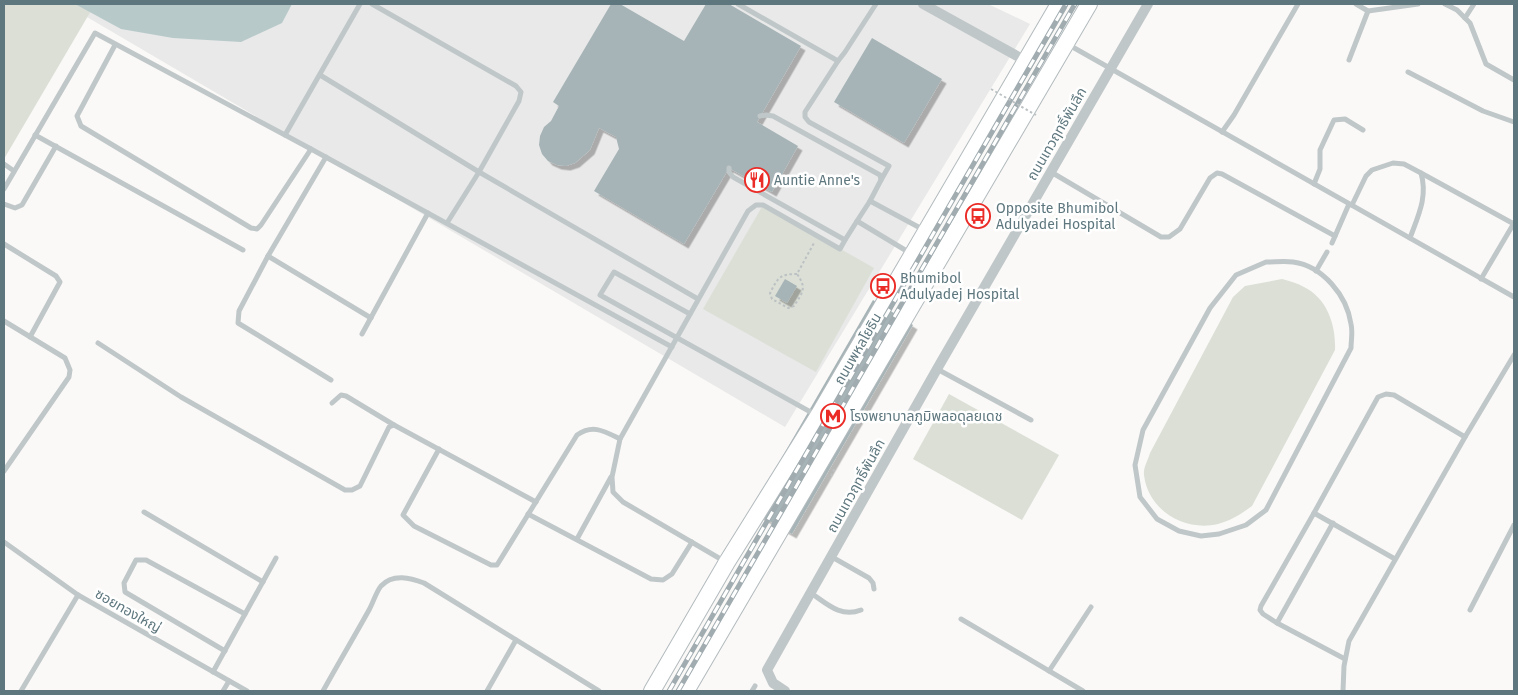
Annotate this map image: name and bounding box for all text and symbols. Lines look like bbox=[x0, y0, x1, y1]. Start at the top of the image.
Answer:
street label: ถนนเทวฤทธิ์พันลึก bbox=[1023, 84, 1090, 183]
restaurant icon: Auntie Anne's bbox=[744, 167, 770, 193]
place label: Auntie Anne's bbox=[774, 172, 861, 189]
place label: Opposite Bhumibol Adulyadei Hospital bbox=[996, 200, 1119, 233]
bus stop icon: Opposite Bhumibol Adulyadei Hospital bbox=[965, 203, 991, 229]
place label: Bhumibol Adulyadej Hospital bbox=[900, 270, 1019, 303]
bus stop icon: Bhumibol Adulyadej Hospital bbox=[870, 273, 896, 299]
street label: ถนนพหลโยธิน bbox=[831, 310, 885, 388]
metro station icon: โรงพยาบาลภูมิพลอดุลยเดช bbox=[820, 403, 846, 429]
place label: โรงพยาบาลภูมิพลอดุลยเดช bbox=[850, 408, 1002, 425]
street label: ถนนเทวฤทธิ์พันลึก bbox=[823, 436, 889, 536]
street label: ซอยทองใหญ่ bbox=[92, 585, 164, 637]

